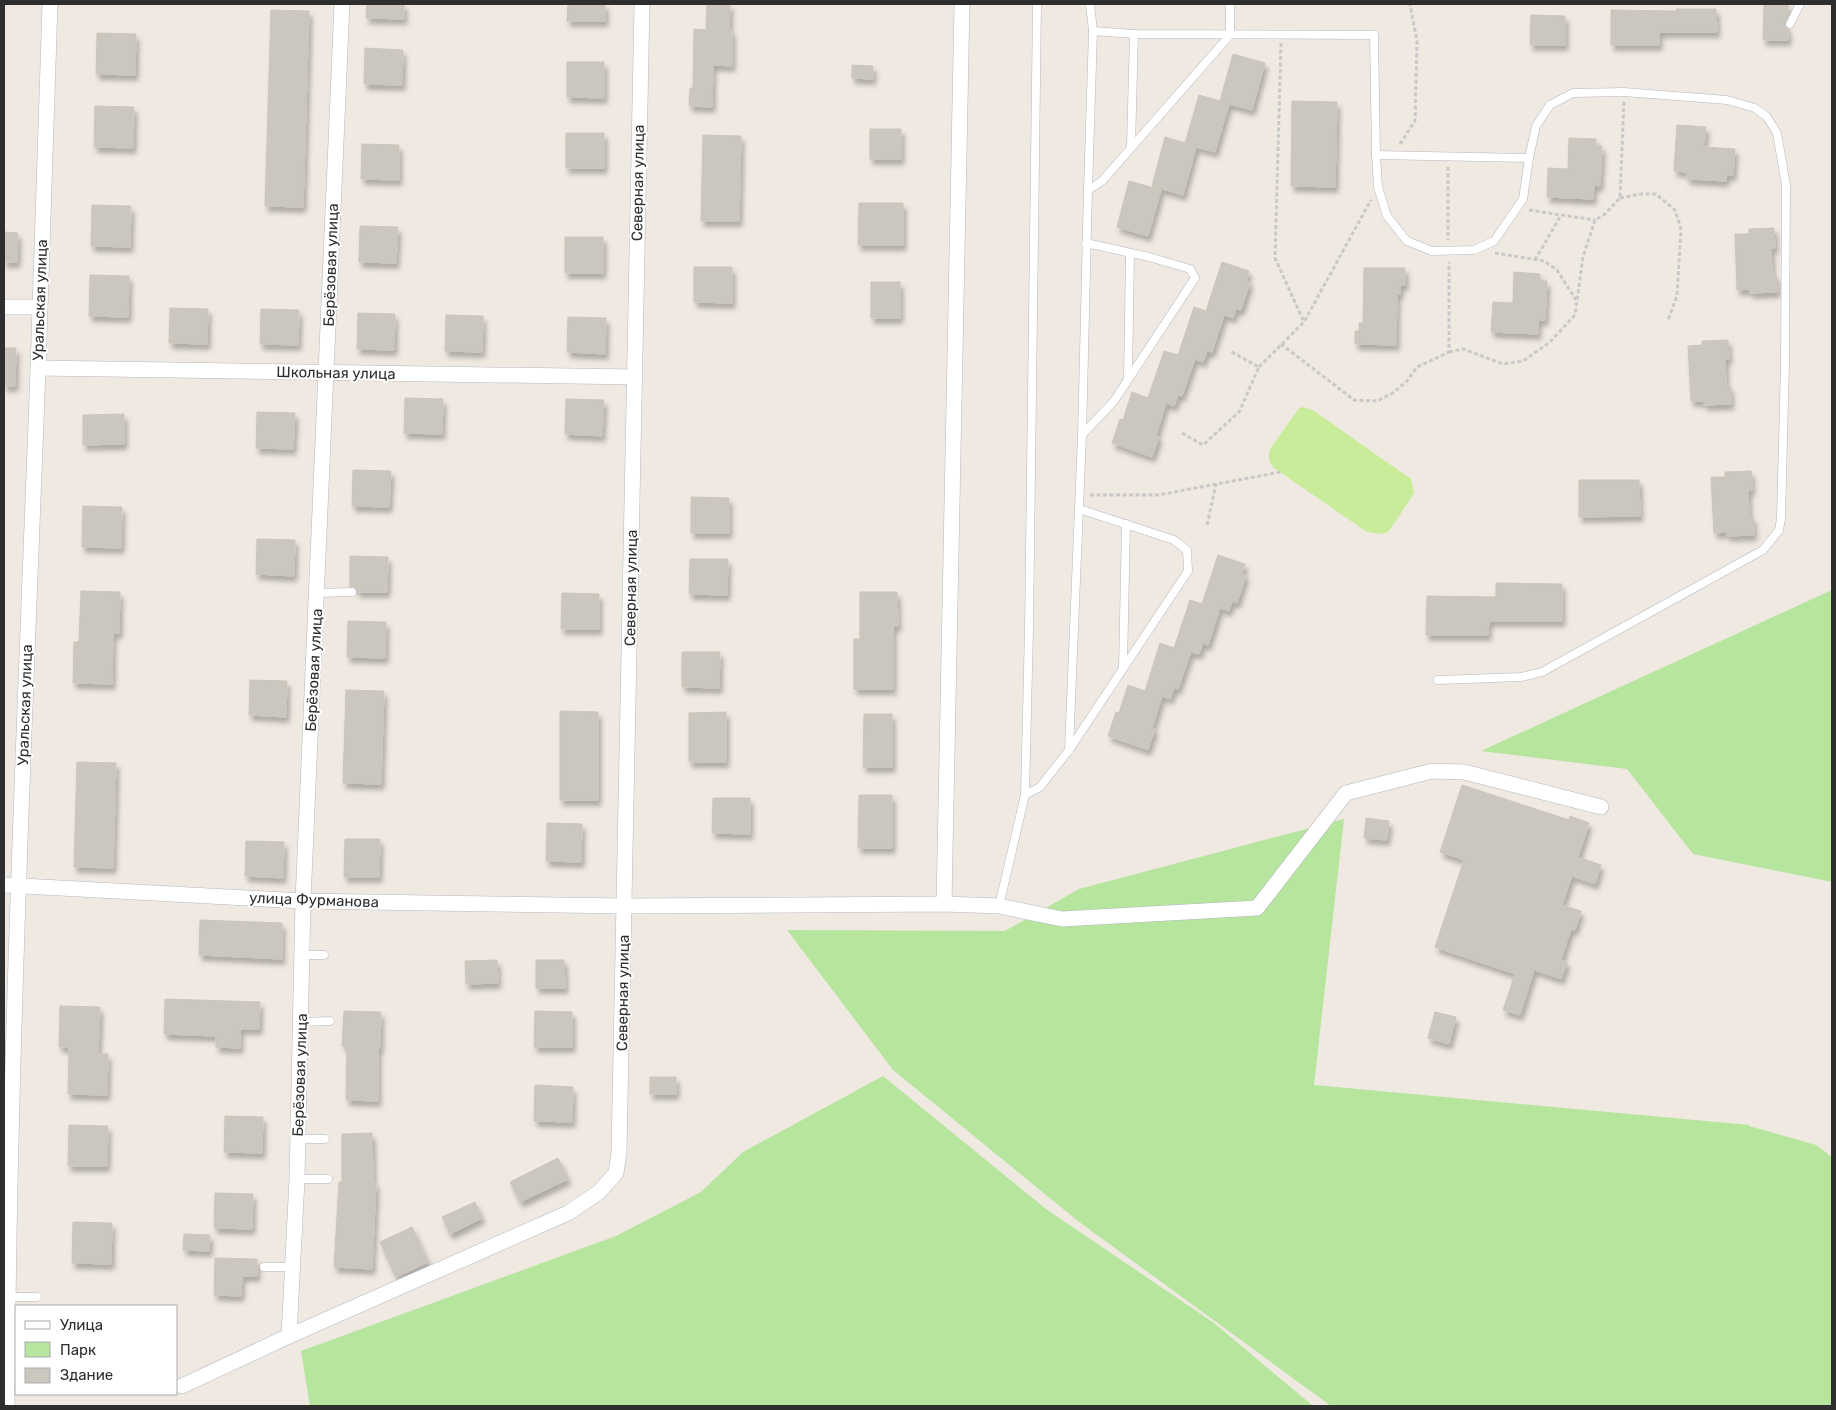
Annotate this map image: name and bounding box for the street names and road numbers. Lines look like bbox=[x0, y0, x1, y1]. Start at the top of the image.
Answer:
street label: Северная улица bbox=[628, 125, 648, 241]
street label: Берёзовая улица bbox=[320, 203, 342, 327]
street label: Уральская улица bbox=[29, 239, 51, 361]
street label: Школьная улица bbox=[276, 363, 396, 383]
street label: Северная улица bbox=[621, 530, 641, 646]
street label: Берёзовая улица bbox=[302, 608, 326, 732]
street label: Уральская улица bbox=[14, 644, 36, 766]
street label: улица Фурманова bbox=[249, 889, 379, 911]
street label: Северная улица bbox=[613, 935, 633, 1051]
street label: Берёзовая улица bbox=[289, 1013, 311, 1137]

